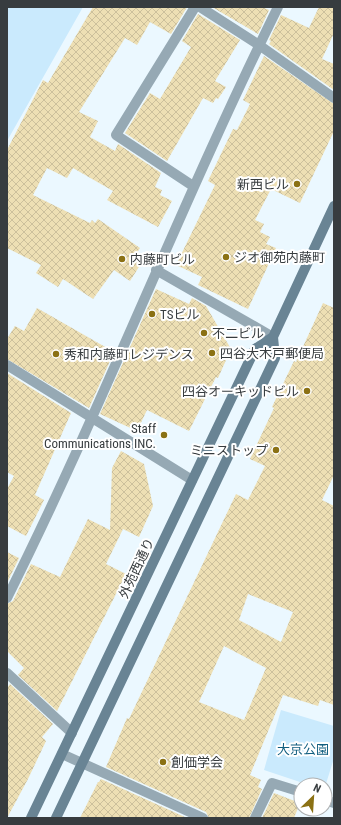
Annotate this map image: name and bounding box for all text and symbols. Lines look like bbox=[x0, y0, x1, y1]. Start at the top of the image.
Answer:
place label: 新西ビル bbox=[237, 177, 289, 192]
marker: 新西ビル bbox=[292, 179, 302, 189]
place label: ジオ御苑内藤町 bbox=[234, 250, 325, 265]
place label: 内藤町ビル bbox=[130, 252, 195, 267]
marker: ジオ御苑内藤町 bbox=[221, 252, 231, 262]
marker: 内藤町ビル bbox=[117, 254, 127, 264]
place label: TSビル bbox=[160, 307, 199, 322]
marker: TSビル bbox=[147, 309, 157, 319]
place label: 不二ビル bbox=[212, 326, 264, 341]
marker: 不二ビル bbox=[199, 328, 209, 338]
place label: 四谷大木戸郵便局 bbox=[220, 346, 324, 361]
place label: 秀和内藤町レジデンス bbox=[64, 347, 194, 362]
marker: 四谷大木戸郵便局 bbox=[207, 348, 217, 358]
marker: 秀和内藤町レジデンス bbox=[51, 349, 61, 359]
place label: 四谷オーキッドビル bbox=[182, 384, 299, 399]
marker: 四谷オーキッドビル bbox=[302, 386, 312, 396]
place label: Staff Communications INC. bbox=[44, 421, 156, 451]
marker: Staff Communications INC. bbox=[159, 430, 169, 440]
place label: ミニストップ bbox=[190, 443, 268, 458]
marker: ミニストップ bbox=[271, 445, 281, 455]
street label: 外苑西通り bbox=[116, 536, 157, 601]
park label: 大京公園 bbox=[277, 742, 329, 757]
place label: 創価学会 bbox=[171, 755, 223, 770]
marker: 創価学会 bbox=[158, 757, 168, 767]
north arrow bbox=[293, 777, 333, 817]
text: N bbox=[311, 781, 323, 796]

